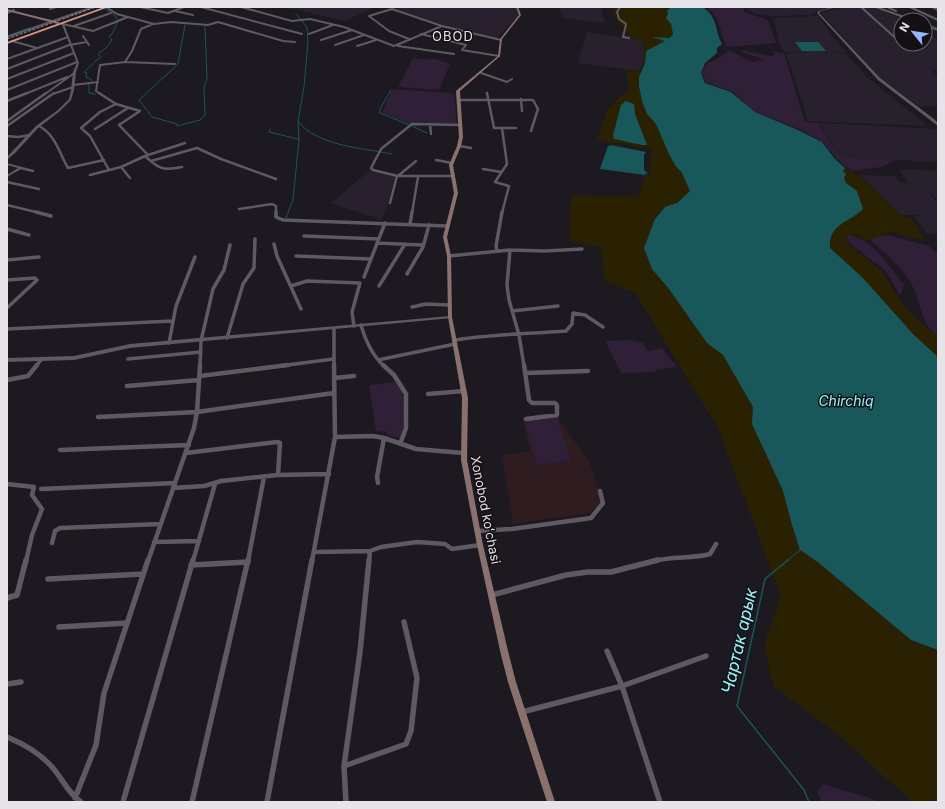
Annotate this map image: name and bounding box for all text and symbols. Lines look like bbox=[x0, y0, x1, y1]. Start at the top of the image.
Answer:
north arrow bbox=[893, 12, 933, 52]
text: N bbox=[896, 20, 912, 34]
district label: OBOD bbox=[432, 28, 474, 44]
water label: Chirchiq bbox=[818, 392, 874, 409]
street label: Xonobod koʻchasi bbox=[468, 455, 504, 565]
water label: Чартак арык bbox=[717, 586, 761, 696]

